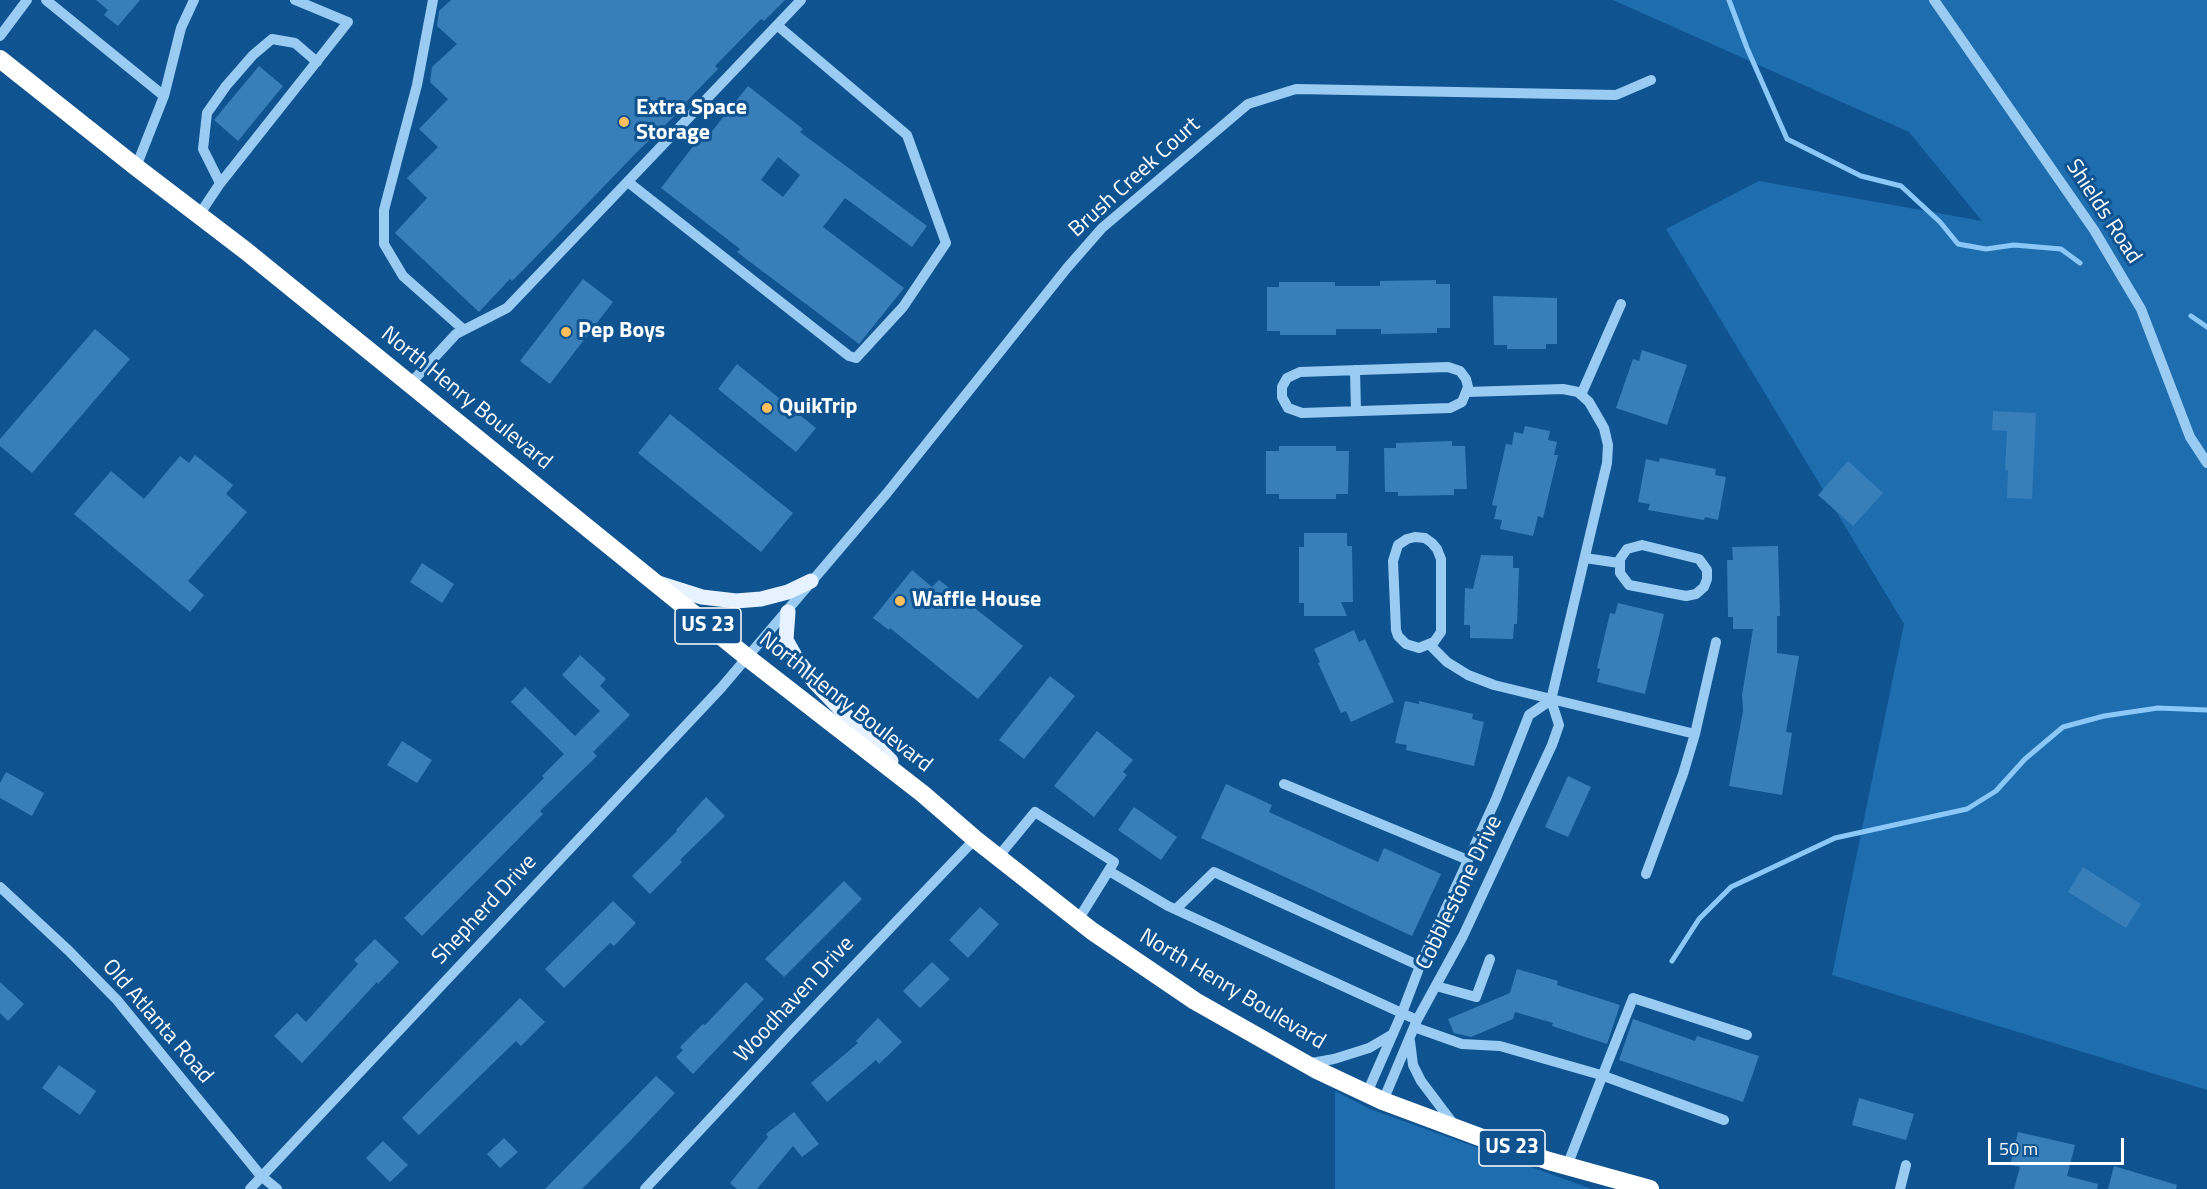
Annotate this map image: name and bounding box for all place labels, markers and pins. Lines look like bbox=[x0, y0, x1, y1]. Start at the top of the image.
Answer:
place label: Extra Space Storage bbox=[636, 96, 747, 148]
marker: Extra Space Storage bbox=[617, 115, 631, 129]
place label: Pep Boys bbox=[578, 319, 665, 345]
marker: Pep Boys bbox=[559, 325, 573, 339]
place label: QuikTrip bbox=[779, 395, 858, 421]
marker: QuikTrip bbox=[760, 401, 774, 415]
place label: Waffle House bbox=[912, 588, 1041, 614]
marker: Waffle House bbox=[893, 594, 907, 608]

